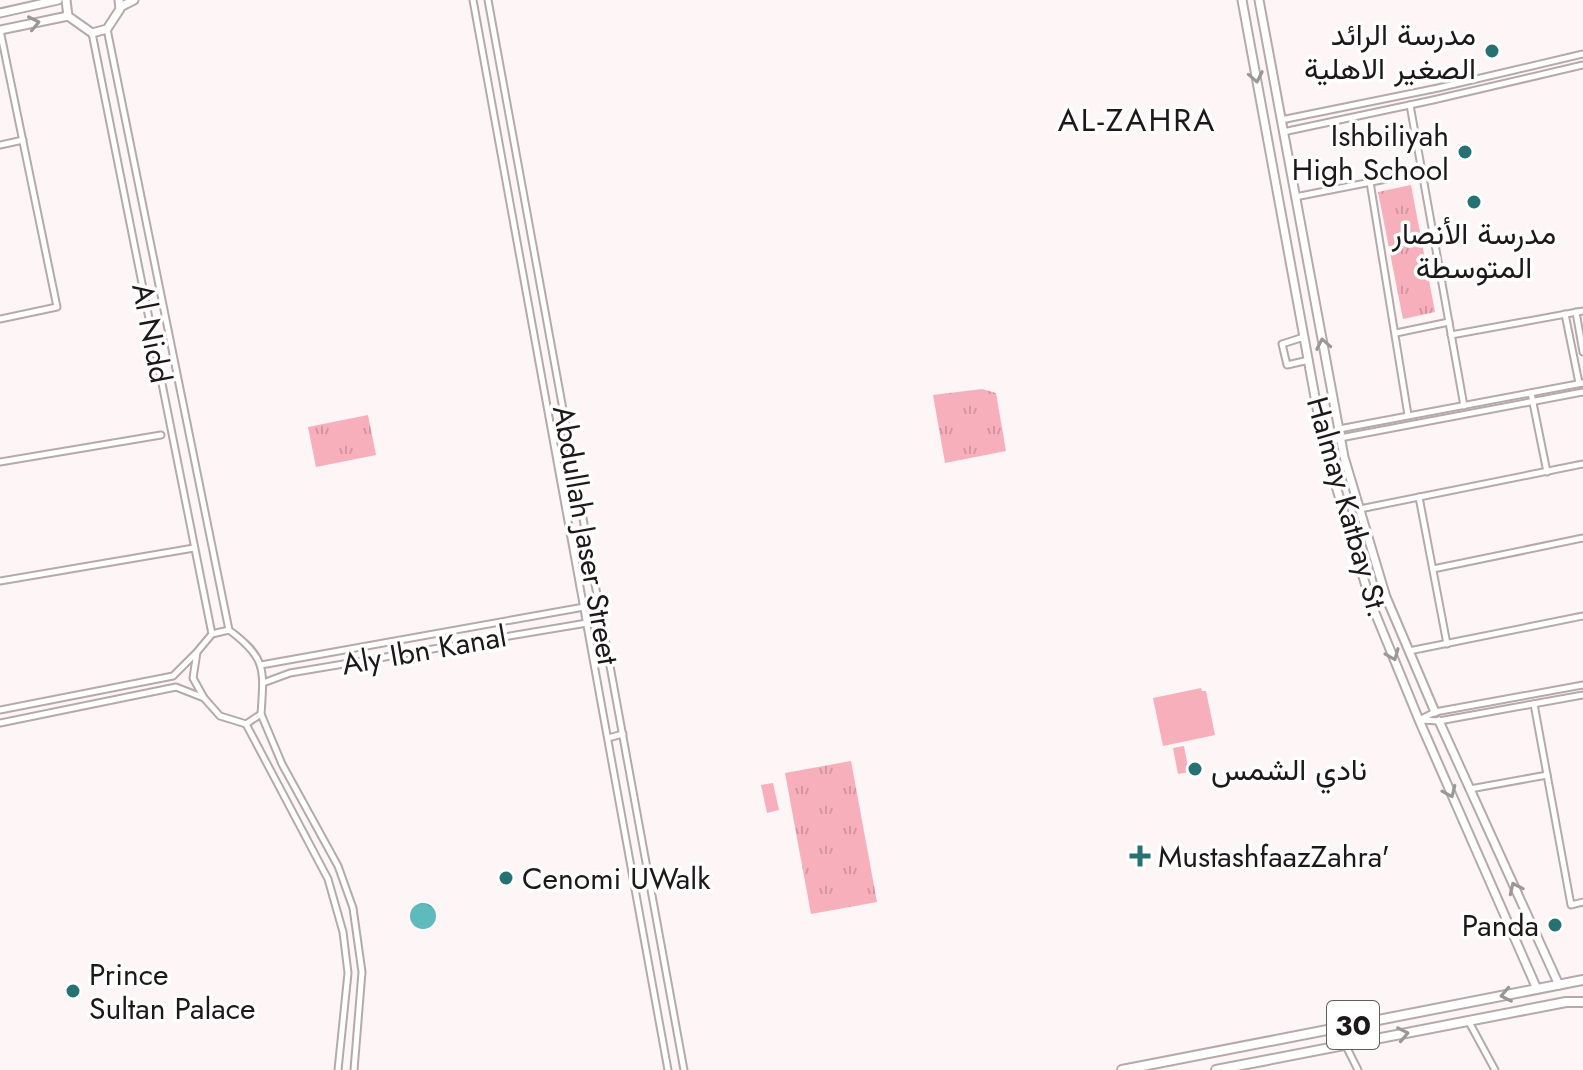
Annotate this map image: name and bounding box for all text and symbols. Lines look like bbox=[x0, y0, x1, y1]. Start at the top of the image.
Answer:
place label: مدرسة الرائد الصغير الاهلية bbox=[1304, 13, 1476, 90]
one-way arrow bbox=[27, 15, 40, 32]
marker: مدرسة الرائد الصغير الاهلية bbox=[1483, 42, 1501, 60]
one-way arrow bbox=[1247, 70, 1264, 83]
district label: AL-ZAHRA bbox=[1058, 97, 1216, 143]
place label: Ishbiliyah High School bbox=[1292, 114, 1449, 191]
marker: Ishbiliyah High School bbox=[1456, 143, 1474, 161]
marker: مدرسة الأنصار المتوسطة bbox=[1465, 193, 1483, 211]
place label: مدرسة الأنصار المتوسطة bbox=[1391, 212, 1556, 289]
street label: Al Nidd bbox=[121, 279, 183, 387]
one-way arrow bbox=[1315, 337, 1332, 351]
street label: Halmay Katbay St. bbox=[1296, 392, 1400, 622]
street label: Abdullah Jaser Street bbox=[542, 402, 630, 669]
street label: Aly Ibn Kanal bbox=[338, 614, 510, 686]
one-way arrow bbox=[1383, 647, 1399, 661]
place label: نادي الشمس bbox=[1211, 748, 1367, 794]
marker: نادي الشمس bbox=[1186, 760, 1204, 778]
one-way arrow bbox=[1441, 783, 1457, 798]
place label: MustashfaazZahra' bbox=[1158, 835, 1390, 878]
marker: MustashfaazZahra' bbox=[1129, 845, 1151, 867]
place label: Cenomi UWalk bbox=[522, 857, 711, 900]
marker: Cenomi UWalk bbox=[497, 869, 515, 887]
one-way arrow bbox=[1509, 882, 1525, 896]
place label: Panda bbox=[1462, 904, 1539, 947]
marker: Panda bbox=[1546, 916, 1564, 934]
place label: Prince Sultan Palace bbox=[89, 953, 256, 1030]
marker: Prince Sultan Palace bbox=[64, 982, 82, 1000]
one-way arrow bbox=[1500, 986, 1514, 1003]
road number: 30 bbox=[1327, 1001, 1379, 1049]
one-way arrow bbox=[1396, 1027, 1409, 1044]

